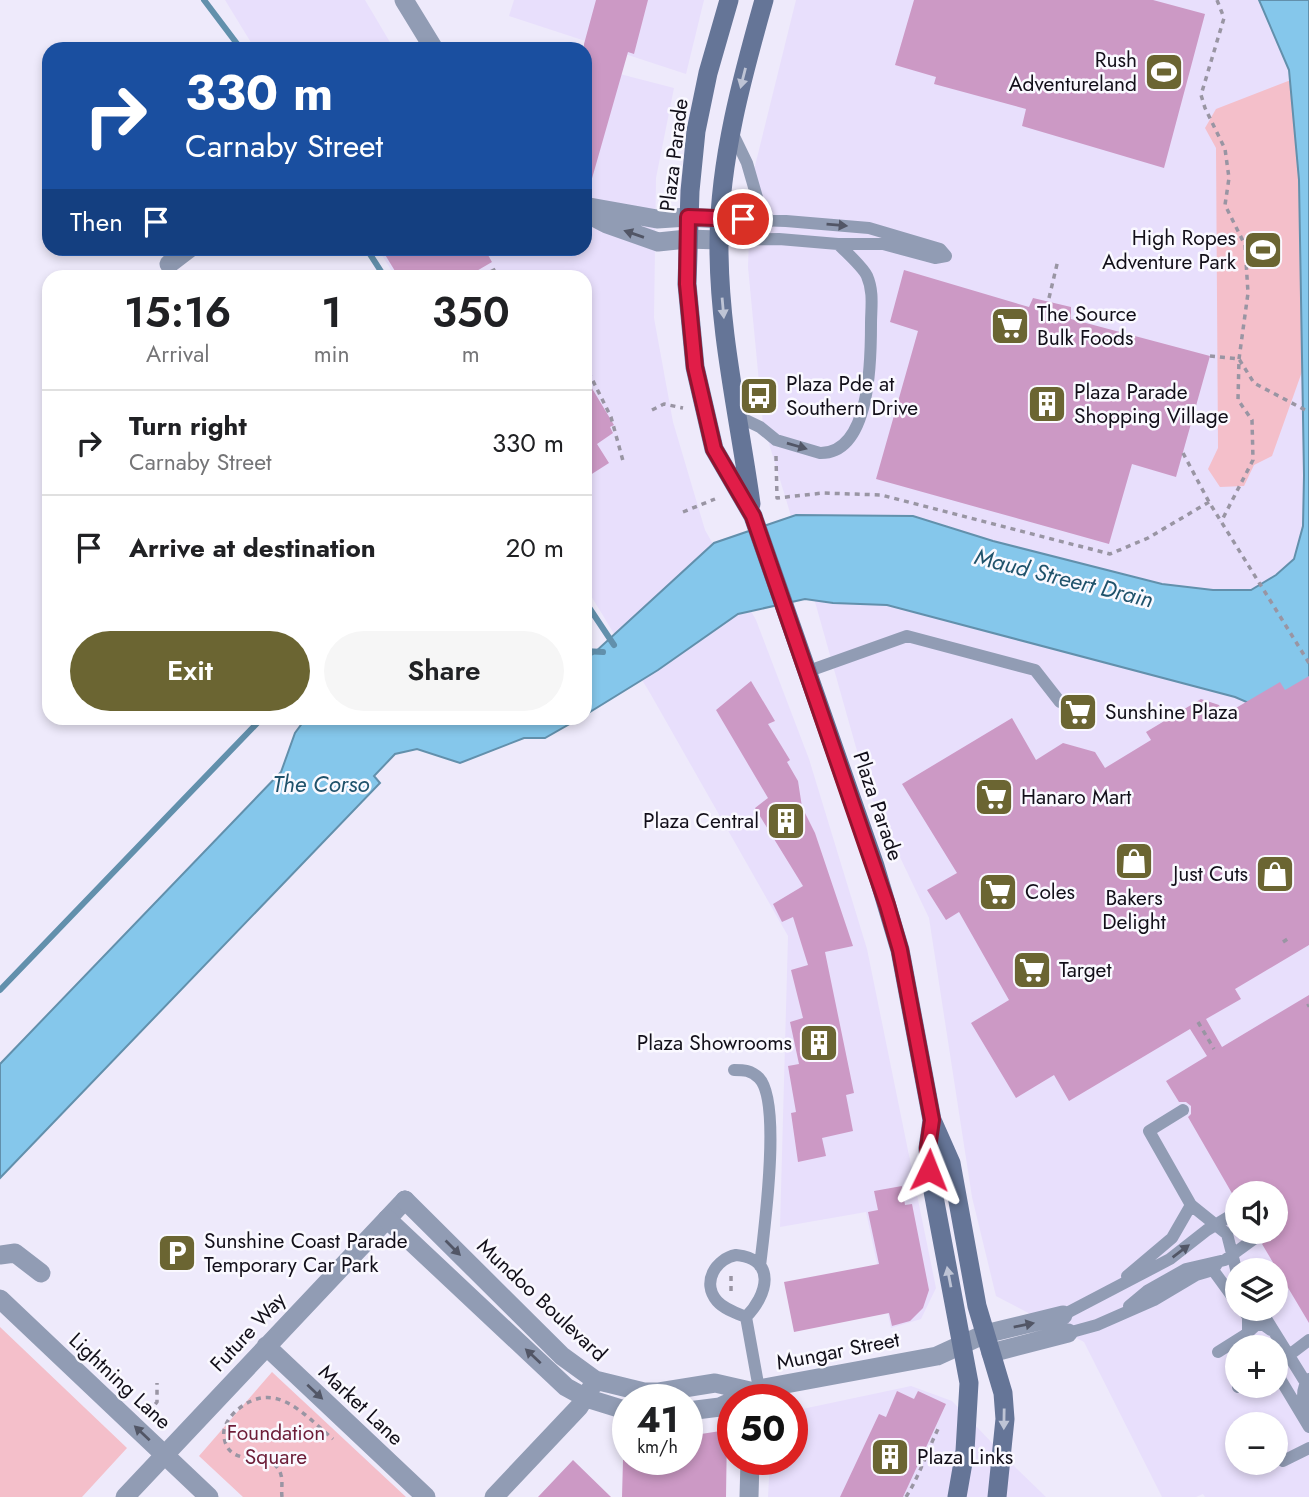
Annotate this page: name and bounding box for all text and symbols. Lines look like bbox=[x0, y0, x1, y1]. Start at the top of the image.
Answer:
place label: Rush Adventureland bbox=[1009, 45, 1137, 99]
sports icon: Rush Adventureland bbox=[1143, 51, 1185, 93]
text: 330 m bbox=[185, 58, 333, 128]
one-way arrow bbox=[737, 67, 748, 89]
icon: right bbox=[70, 70, 161, 161]
street label: Plaza Parade bbox=[652, 97, 696, 213]
text: Carnaby Street bbox=[185, 123, 383, 169]
pin bbox=[713, 189, 773, 249]
icon: arrive bbox=[724, 200, 762, 238]
text: Then bbox=[70, 203, 123, 241]
icon: arrive bbox=[137, 203, 175, 241]
one-way arrow bbox=[826, 219, 848, 230]
place label: High Ropes Adventure Park bbox=[1102, 223, 1237, 277]
one-way arrow bbox=[624, 228, 645, 239]
sports icon: High Ropes Adventure Park bbox=[1242, 229, 1284, 271]
text: 15:16 bbox=[124, 282, 232, 343]
text: 1 bbox=[321, 282, 342, 343]
text: 350 bbox=[432, 282, 510, 343]
one-way arrow bbox=[717, 297, 728, 319]
place label: The Source Bulk Foods bbox=[1037, 299, 1137, 353]
supermarket icon: The Source Bulk Foods bbox=[989, 305, 1031, 347]
text: Arrival bbox=[146, 337, 210, 371]
text: min bbox=[314, 337, 350, 371]
text: m bbox=[462, 337, 480, 371]
place label: Plaza Pde at Southern Drive bbox=[786, 369, 918, 423]
bus stop icon: Plaza Pde at Southern Drive bbox=[738, 375, 780, 417]
place label: Plaza Parade Shopping Village bbox=[1074, 377, 1229, 431]
building icon: Plaza Parade Shopping Village bbox=[1026, 383, 1068, 425]
text: Turn right bbox=[129, 407, 247, 445]
icon: right bbox=[70, 424, 108, 462]
text: 330 m bbox=[492, 424, 564, 462]
one-way arrow bbox=[787, 442, 808, 452]
text: Carnaby Street bbox=[129, 445, 272, 479]
icon: arrive bbox=[70, 529, 108, 567]
text: Arrive at destination bbox=[129, 529, 376, 567]
text: 20 m bbox=[506, 529, 564, 567]
water label: Maud Streert Drain bbox=[971, 539, 1157, 617]
button: Exit bbox=[70, 631, 310, 711]
button: Share bbox=[324, 631, 564, 711]
supermarket icon: Sunshine Plaza bbox=[1057, 691, 1099, 733]
place label: Sunshine Plaza bbox=[1105, 697, 1238, 727]
street label: Plaza Parade bbox=[845, 747, 911, 865]
water label: The Corso bbox=[273, 767, 370, 801]
supermarket icon: Hanaro Mart bbox=[973, 776, 1015, 818]
place label: Hanaro Mart bbox=[1021, 782, 1131, 812]
building icon: Plaza Central bbox=[765, 800, 807, 842]
place label: Plaza Central bbox=[643, 806, 759, 836]
shop icon: Bakers Delight bbox=[1113, 840, 1155, 882]
shop icon: Just Cuts bbox=[1254, 853, 1296, 895]
place label: Just Cuts bbox=[1170, 859, 1248, 889]
supermarket icon: Coles bbox=[977, 871, 1019, 913]
place label: Coles bbox=[1025, 877, 1075, 907]
place label: Bakers Delight bbox=[1102, 883, 1166, 937]
supermarket icon: Target bbox=[1011, 949, 1053, 991]
place label: Target bbox=[1059, 955, 1111, 985]
building icon: Plaza Showrooms bbox=[798, 1022, 840, 1064]
place label: Plaza Showrooms bbox=[637, 1028, 792, 1058]
position arrow bbox=[892, 1133, 966, 1207]
map controls bbox=[1225, 1181, 1288, 1475]
button: sound bbox=[1225, 1181, 1288, 1244]
place label: Sunshine Coast Parade Temporary Car Park bbox=[204, 1226, 408, 1280]
parking icon: Sunshine Coast Parade Temporary Car Park bbox=[156, 1232, 198, 1274]
street label: Mundoo Boulevard bbox=[470, 1232, 614, 1368]
one-way arrow bbox=[445, 1239, 462, 1256]
one-way arrow bbox=[1172, 1243, 1190, 1258]
button: layers bbox=[1225, 1258, 1288, 1321]
one-way arrow bbox=[943, 1266, 954, 1288]
street label: Future Way bbox=[203, 1285, 293, 1378]
one-way arrow bbox=[1013, 1319, 1035, 1330]
street label: Mungar Street bbox=[774, 1324, 902, 1378]
street label: Lightning Lane bbox=[62, 1326, 178, 1436]
button: + bbox=[1225, 1335, 1288, 1398]
one-way arrow bbox=[525, 1348, 542, 1364]
street label: Market Lane bbox=[312, 1358, 410, 1453]
one-way arrow bbox=[306, 1384, 323, 1400]
speed limit sign: 50 bbox=[717, 1384, 808, 1475]
text: 41 bbox=[636, 1395, 679, 1445]
one-way arrow bbox=[999, 1409, 1010, 1431]
button: − bbox=[1225, 1412, 1288, 1475]
park label: Foundation Square bbox=[227, 1418, 325, 1472]
one-way arrow bbox=[134, 1426, 151, 1442]
text: km/h bbox=[637, 1434, 678, 1460]
building icon: Plaza Links bbox=[869, 1436, 911, 1478]
place label: Plaza Links bbox=[917, 1442, 1013, 1472]

